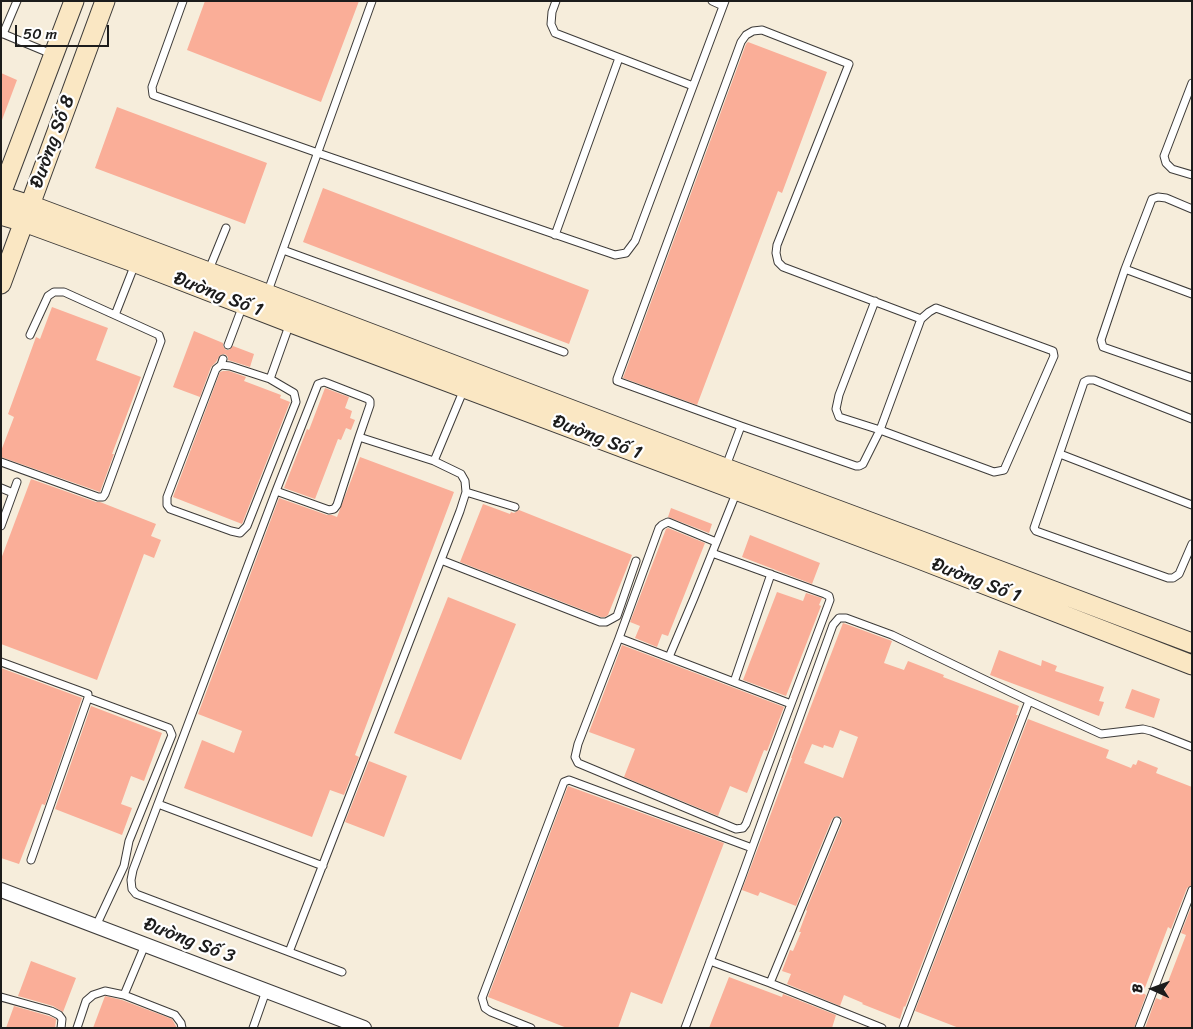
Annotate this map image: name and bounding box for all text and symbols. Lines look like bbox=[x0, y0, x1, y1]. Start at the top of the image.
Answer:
scale bar bbox=[18, 15, 111, 47]
text: 50 m bbox=[23, 21, 57, 47]
street label: Đường Số 8 bbox=[26, 92, 80, 192]
street label: Đường Số 1 bbox=[170, 268, 266, 322]
street label: Đường Số 1 bbox=[549, 411, 645, 465]
street label: Đường Số 1 bbox=[928, 554, 1024, 608]
street label: Đường Số 3 bbox=[140, 913, 238, 969]
north arrow bbox=[1128, 964, 1178, 1014]
text: B bbox=[1125, 984, 1150, 993]

